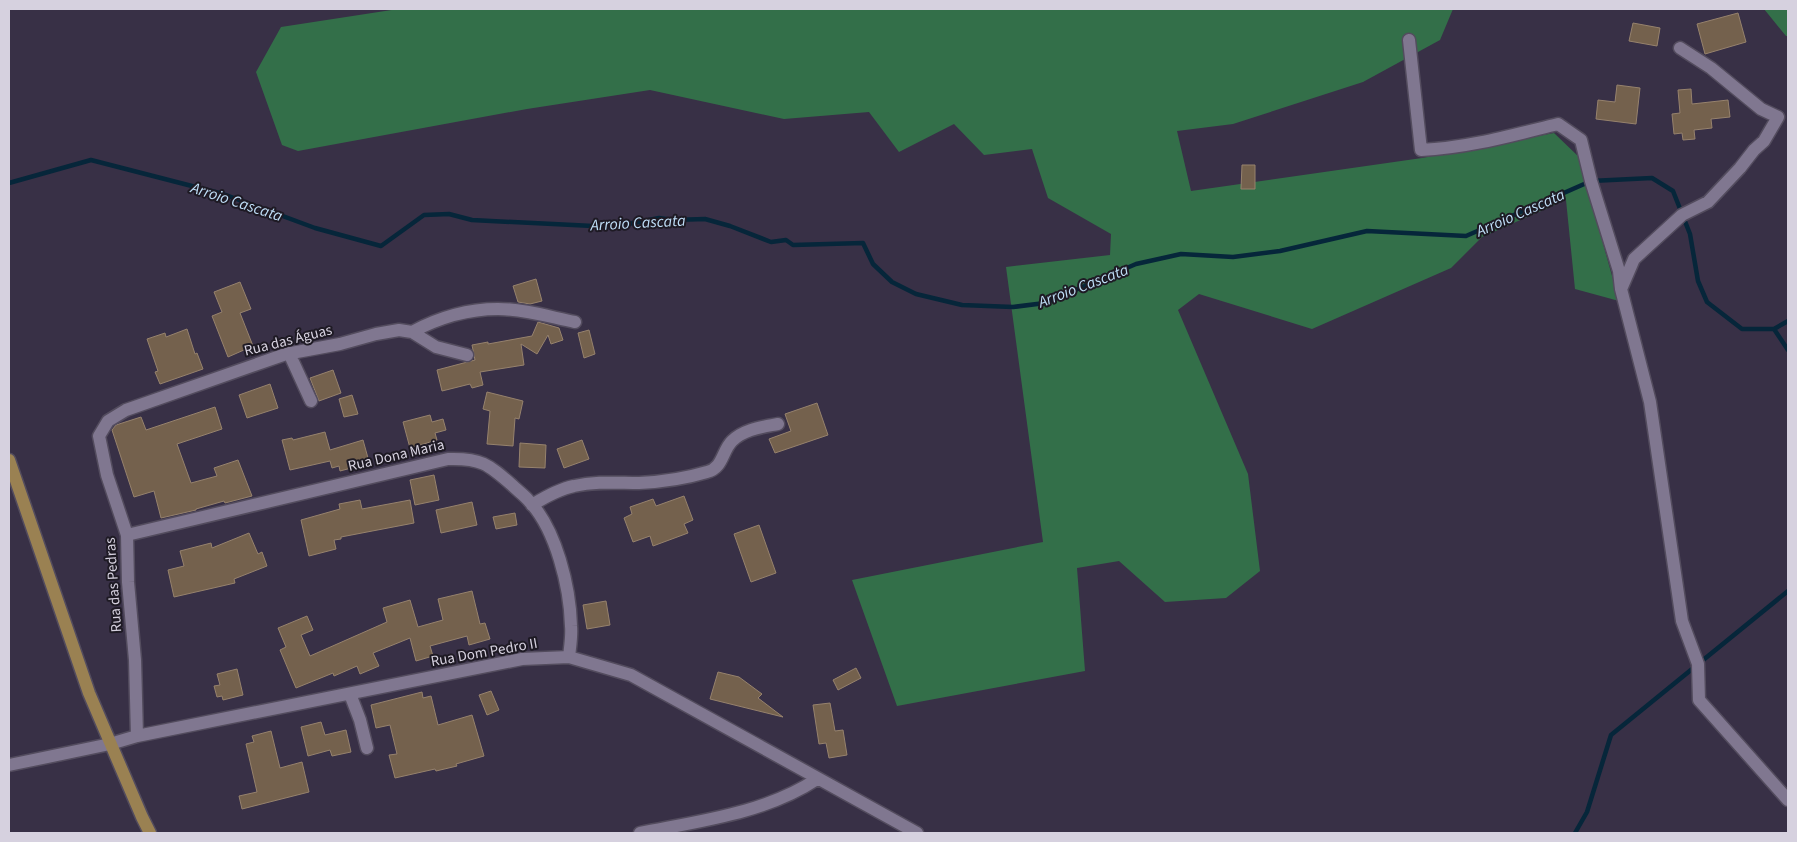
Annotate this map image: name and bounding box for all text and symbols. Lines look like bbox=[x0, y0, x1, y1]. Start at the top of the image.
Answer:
water label: Arroio Cascata bbox=[187, 176, 286, 227]
water label: Arroio Cascata bbox=[1472, 183, 1569, 243]
water label: Arroio Cascata bbox=[589, 210, 687, 237]
water label: Arroio Cascata bbox=[1034, 258, 1132, 314]
street label: Rua das Águas bbox=[242, 319, 334, 362]
street label: Rua Dona Maria bbox=[346, 434, 446, 477]
street label: Rua das Pedras bbox=[100, 537, 127, 633]
street label: Rua Dom Pedro II bbox=[429, 633, 539, 672]

